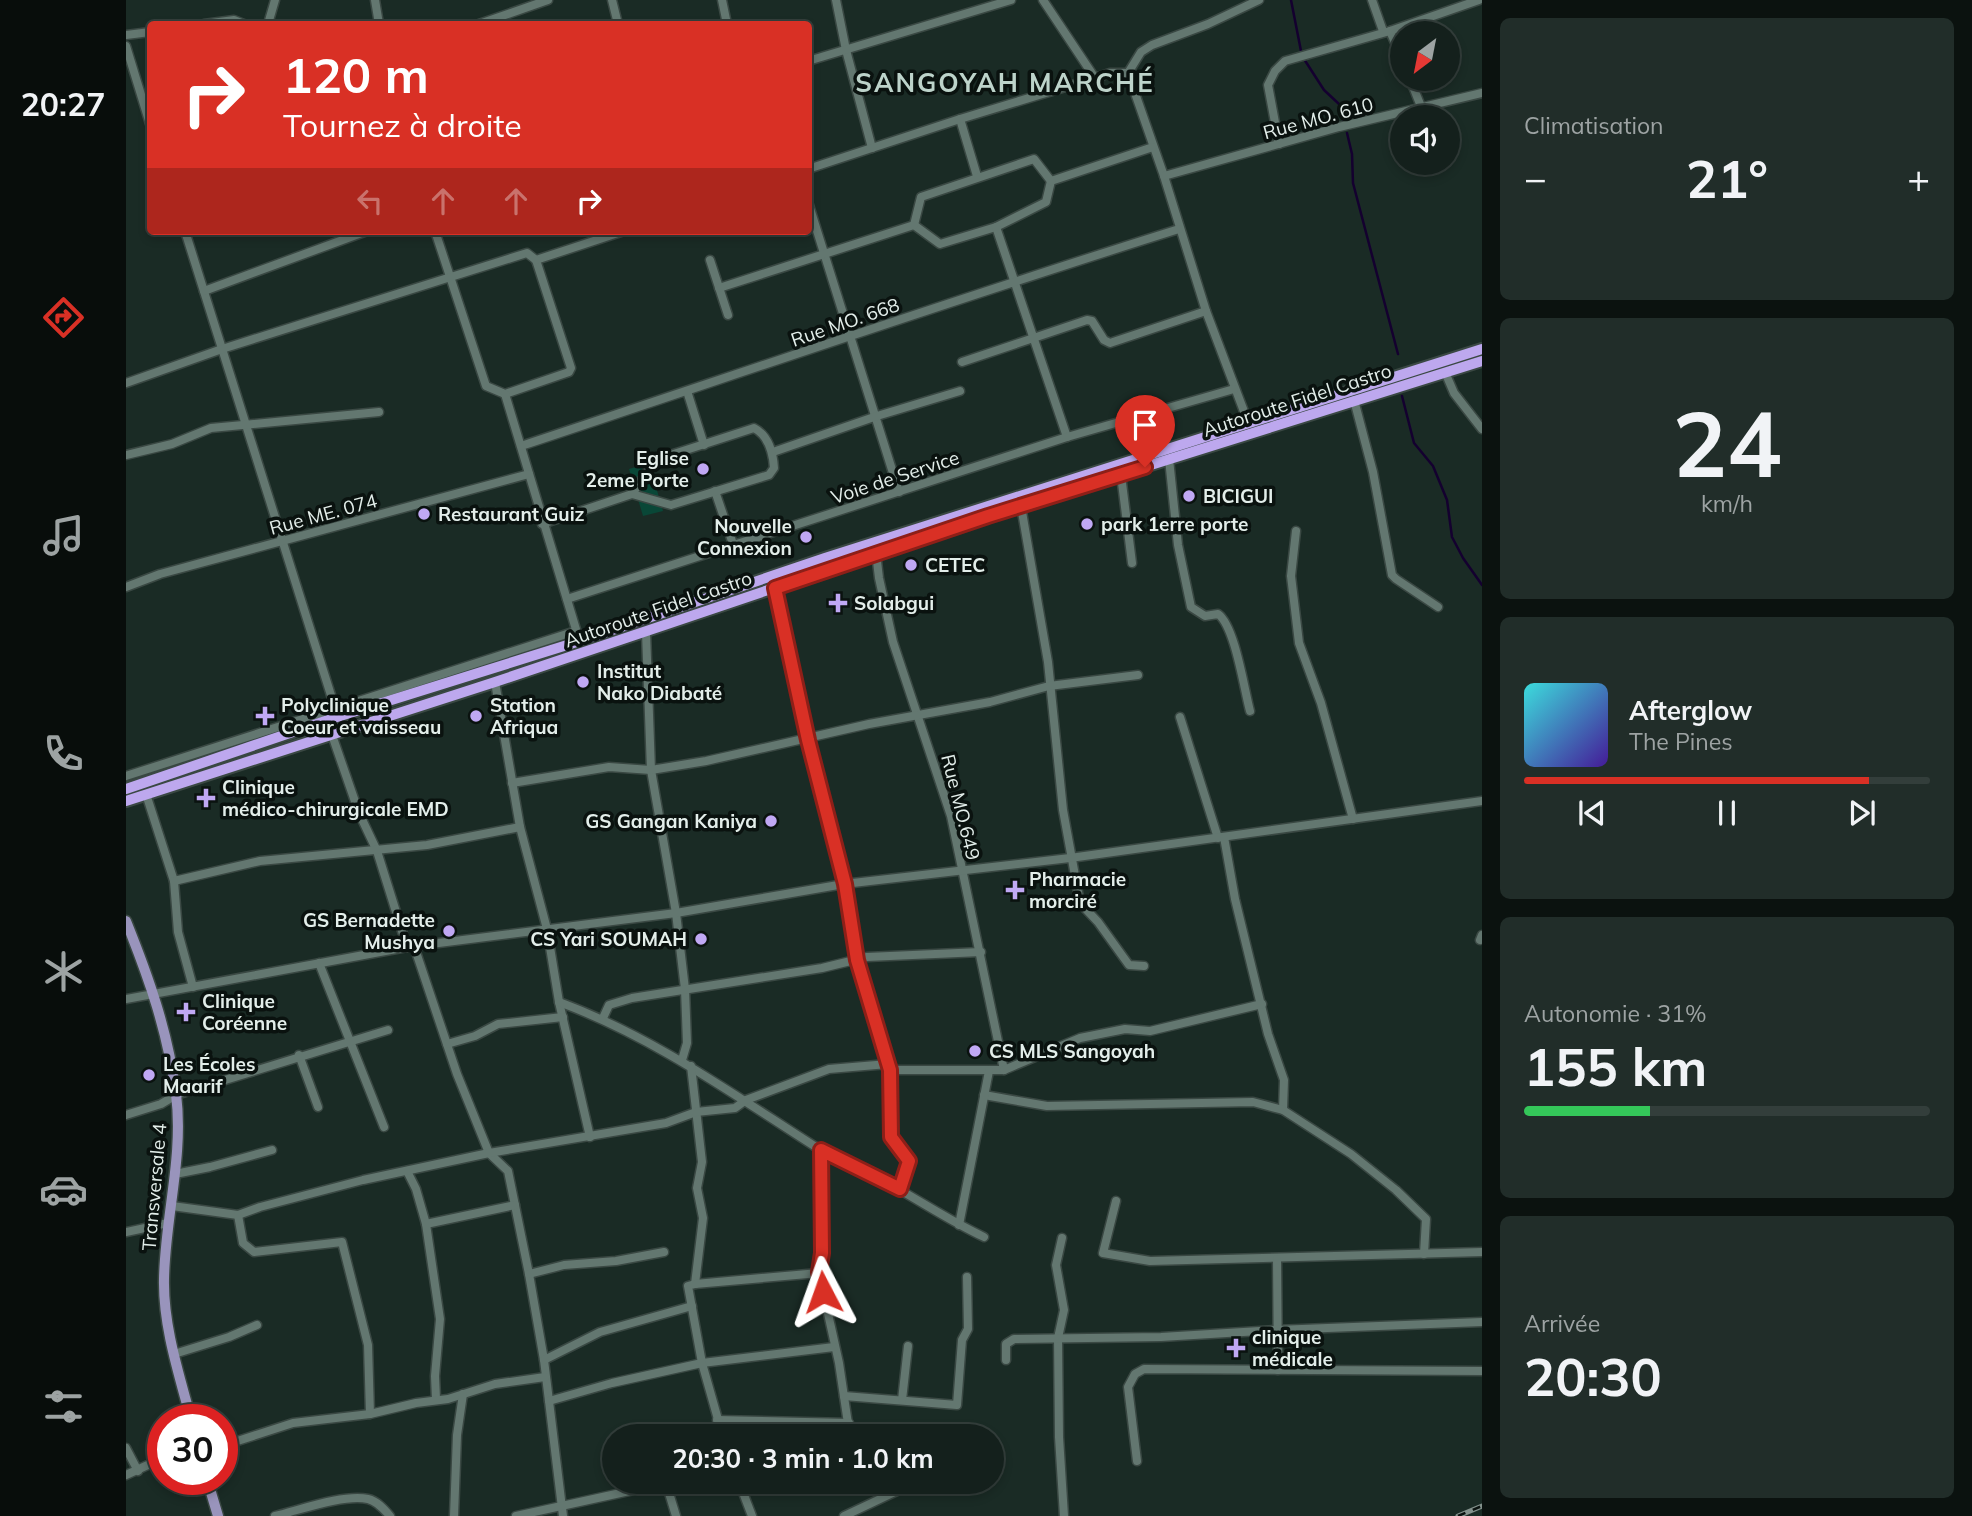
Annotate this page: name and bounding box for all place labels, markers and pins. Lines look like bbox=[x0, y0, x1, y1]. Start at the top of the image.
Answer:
pin bbox=[1115, 395, 1175, 467]
place label: Eglise 2eme Porte bbox=[586, 446, 689, 492]
marker: Eglise 2eme Porte bbox=[695, 461, 711, 477]
place label: BICIGUI bbox=[1203, 484, 1273, 508]
marker: BICIGUI bbox=[1181, 488, 1197, 504]
place label: Restaurant Guiz bbox=[438, 502, 585, 526]
marker: Restaurant Guiz bbox=[416, 506, 432, 522]
place label: park 1erre porte bbox=[1101, 512, 1248, 536]
place label: Nouvelle Connexion bbox=[697, 514, 792, 560]
marker: park 1erre porte bbox=[1079, 516, 1095, 532]
marker: Nouvelle Connexion bbox=[798, 529, 814, 545]
place label: CETEC bbox=[925, 553, 985, 577]
marker: CETEC bbox=[903, 557, 919, 573]
place label: Solabgui bbox=[854, 591, 934, 615]
marker: Solabgui bbox=[828, 593, 848, 613]
place label: Institut Nako Diabaté bbox=[597, 659, 722, 705]
marker: Institut Nako Diabaté bbox=[575, 674, 591, 690]
place label: Polyclinique Coeur et vaisseau bbox=[281, 693, 441, 739]
place label: Station Afriqua bbox=[490, 693, 558, 739]
marker: Polyclinique Coeur et vaisseau bbox=[255, 706, 275, 726]
marker: Station Afriqua bbox=[468, 708, 484, 724]
place label: Clinique médico-chirurgicale EMD bbox=[222, 775, 449, 821]
marker: Clinique médico-chirurgicale EMD bbox=[196, 788, 216, 808]
place label: GS Gangan Kaniya bbox=[585, 809, 757, 833]
marker: GS Gangan Kaniya bbox=[763, 813, 779, 829]
place label: Pharmacie morciré bbox=[1029, 867, 1126, 913]
marker: Pharmacie morciré bbox=[1007, 882, 1023, 898]
place label: GS Bernadette Mushya bbox=[303, 908, 435, 954]
marker: GS Bernadette Mushya bbox=[441, 923, 457, 939]
place label: CS Yari SOUMAH bbox=[530, 927, 687, 951]
marker: CS Yari SOUMAH bbox=[693, 931, 709, 947]
place label: Clinique Coréenne bbox=[202, 989, 287, 1035]
marker: Clinique Coréenne bbox=[176, 1002, 196, 1022]
place label: CS MLS Sangoyah bbox=[989, 1039, 1155, 1063]
marker: CS MLS Sangoyah bbox=[967, 1043, 983, 1059]
place label: Les Écoles Maarif bbox=[163, 1052, 255, 1098]
marker: Les Écoles Maarif bbox=[141, 1067, 157, 1083]
place label: clinique médicale bbox=[1252, 1325, 1333, 1371]
marker: clinique médicale bbox=[1226, 1338, 1246, 1358]

